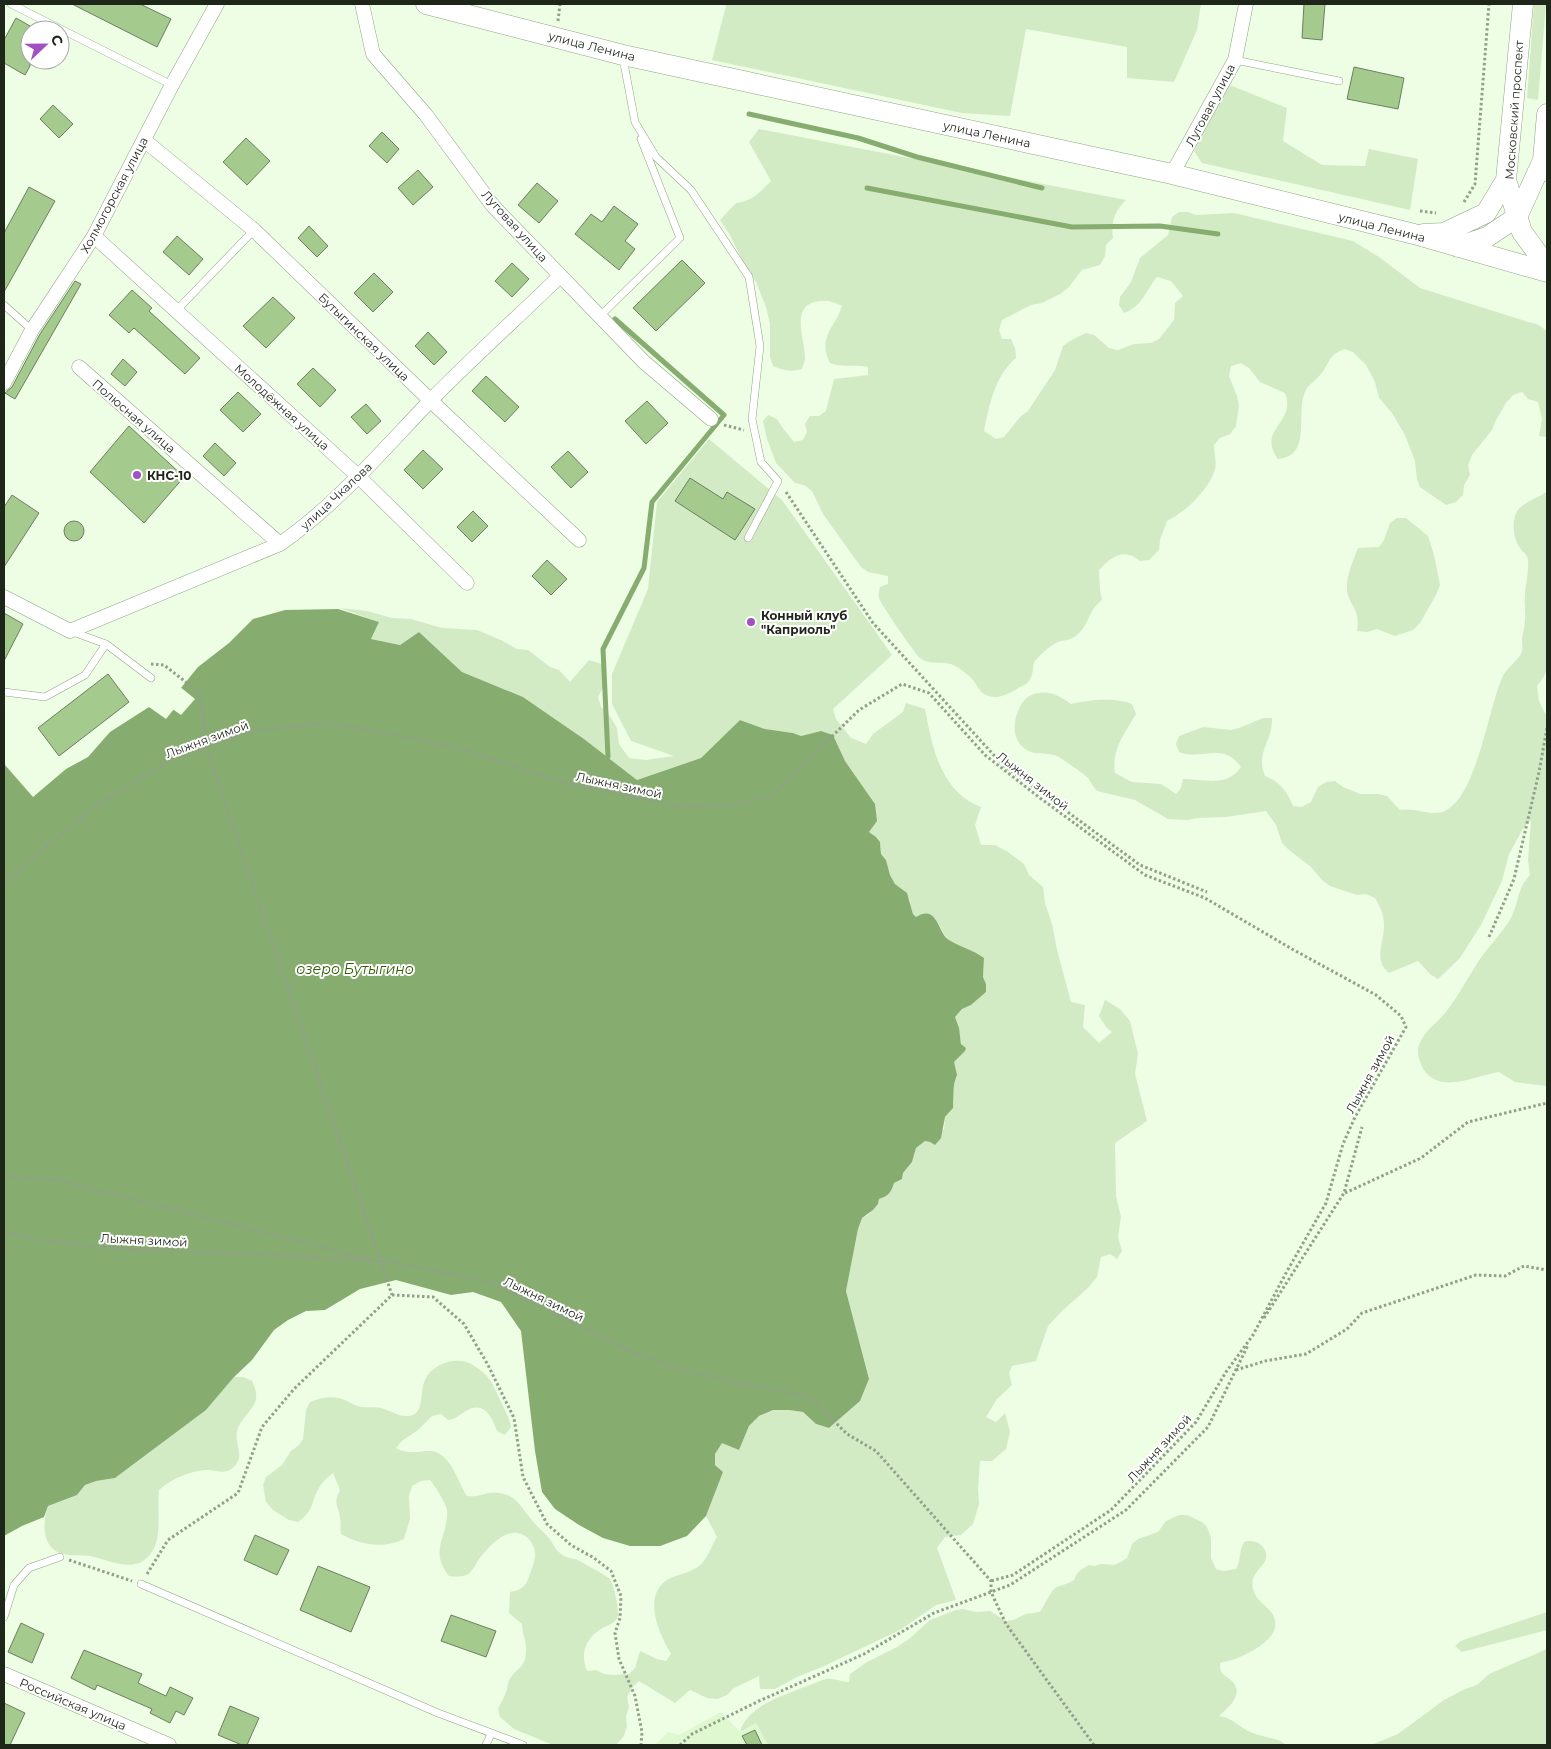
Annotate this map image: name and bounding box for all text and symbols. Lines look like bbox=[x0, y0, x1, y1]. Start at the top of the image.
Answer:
north arrow bbox=[20, 20, 70, 70]
street label: улица Ленина bbox=[546, 28, 637, 64]
text: С bbox=[47, 32, 67, 48]
street label: Московский проспект bbox=[1502, 39, 1526, 180]
street label: Луговая улица bbox=[1182, 61, 1238, 149]
street label: улица Ленина bbox=[941, 117, 1032, 151]
street label: Холмогорская улица bbox=[77, 134, 151, 256]
street label: Луговая улица bbox=[479, 187, 551, 265]
street label: улица Ленина bbox=[1336, 209, 1427, 245]
street label: Бутыгинская улица bbox=[315, 290, 413, 384]
street label: Молодёжная улица bbox=[232, 361, 332, 453]
street label: Полюсная улица bbox=[89, 376, 179, 456]
street label: улица Чкалова bbox=[296, 459, 375, 534]
place label: КНС-10 bbox=[147, 468, 191, 483]
marker: КНС-10 bbox=[131, 469, 143, 481]
place label: Конный клуб "Каприоль" bbox=[761, 608, 847, 637]
marker: Конный клуб "Каприоль" bbox=[745, 616, 757, 628]
street label: Лыжня зимой bbox=[163, 717, 251, 761]
street label: Лыжня зимой bbox=[994, 748, 1072, 814]
street label: Лыжня зимой bbox=[575, 769, 663, 801]
water label: озеро Бутыгино bbox=[296, 960, 414, 978]
street label: Лыжня зимой bbox=[1342, 1032, 1398, 1116]
street label: Лыжня зимой bbox=[100, 1230, 188, 1250]
street label: Лыжня зимой bbox=[501, 1273, 587, 1325]
street label: Лыжня зимой bbox=[1124, 1411, 1194, 1485]
street label: Российская улица bbox=[17, 1675, 129, 1733]

